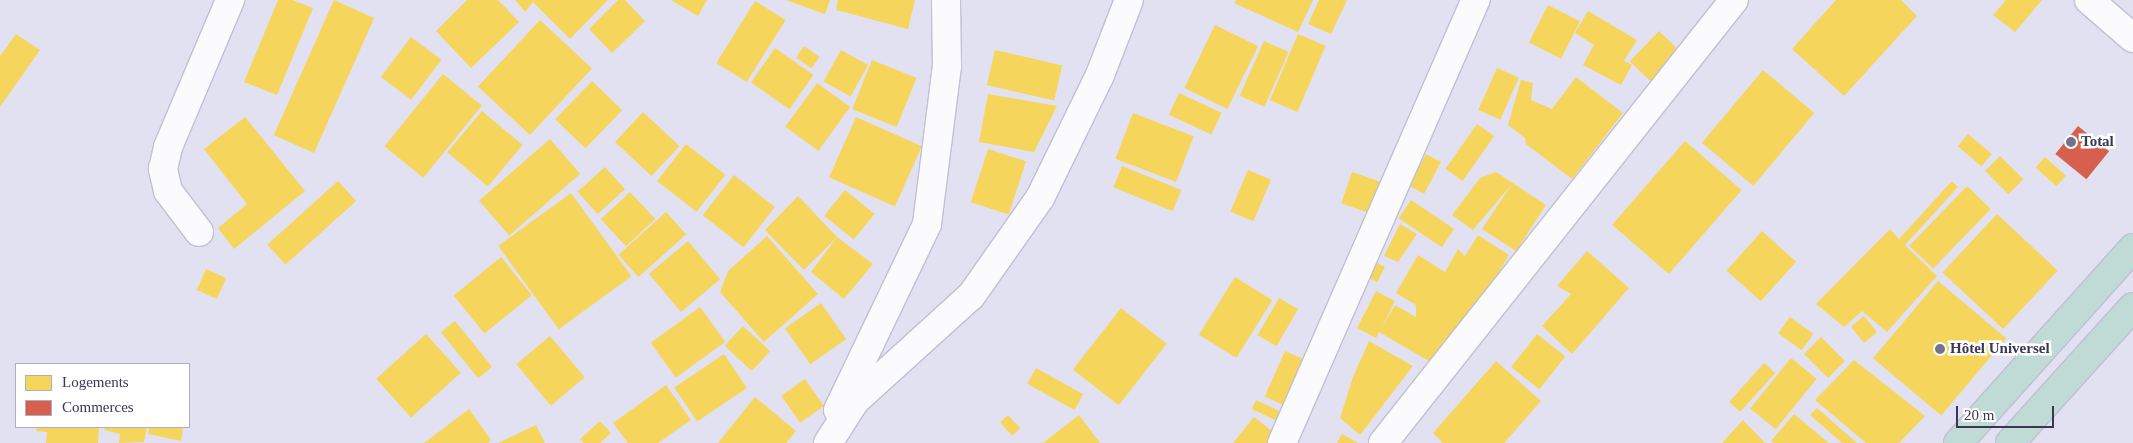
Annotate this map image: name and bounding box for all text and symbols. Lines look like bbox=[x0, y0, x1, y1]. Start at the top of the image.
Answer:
place label: Total bbox=[2081, 133, 2114, 151]
marker: Total bbox=[2065, 136, 2077, 148]
place label: Hôtel Universel bbox=[1950, 340, 2050, 358]
marker: Hôtel Universel bbox=[1934, 343, 1946, 355]
legend bbox=[15, 363, 190, 428]
text: Logements bbox=[62, 374, 129, 390]
scale bar bbox=[1958, 396, 2056, 428]
text: Commerces bbox=[62, 399, 134, 415]
text: 20 m bbox=[1964, 407, 1994, 423]

